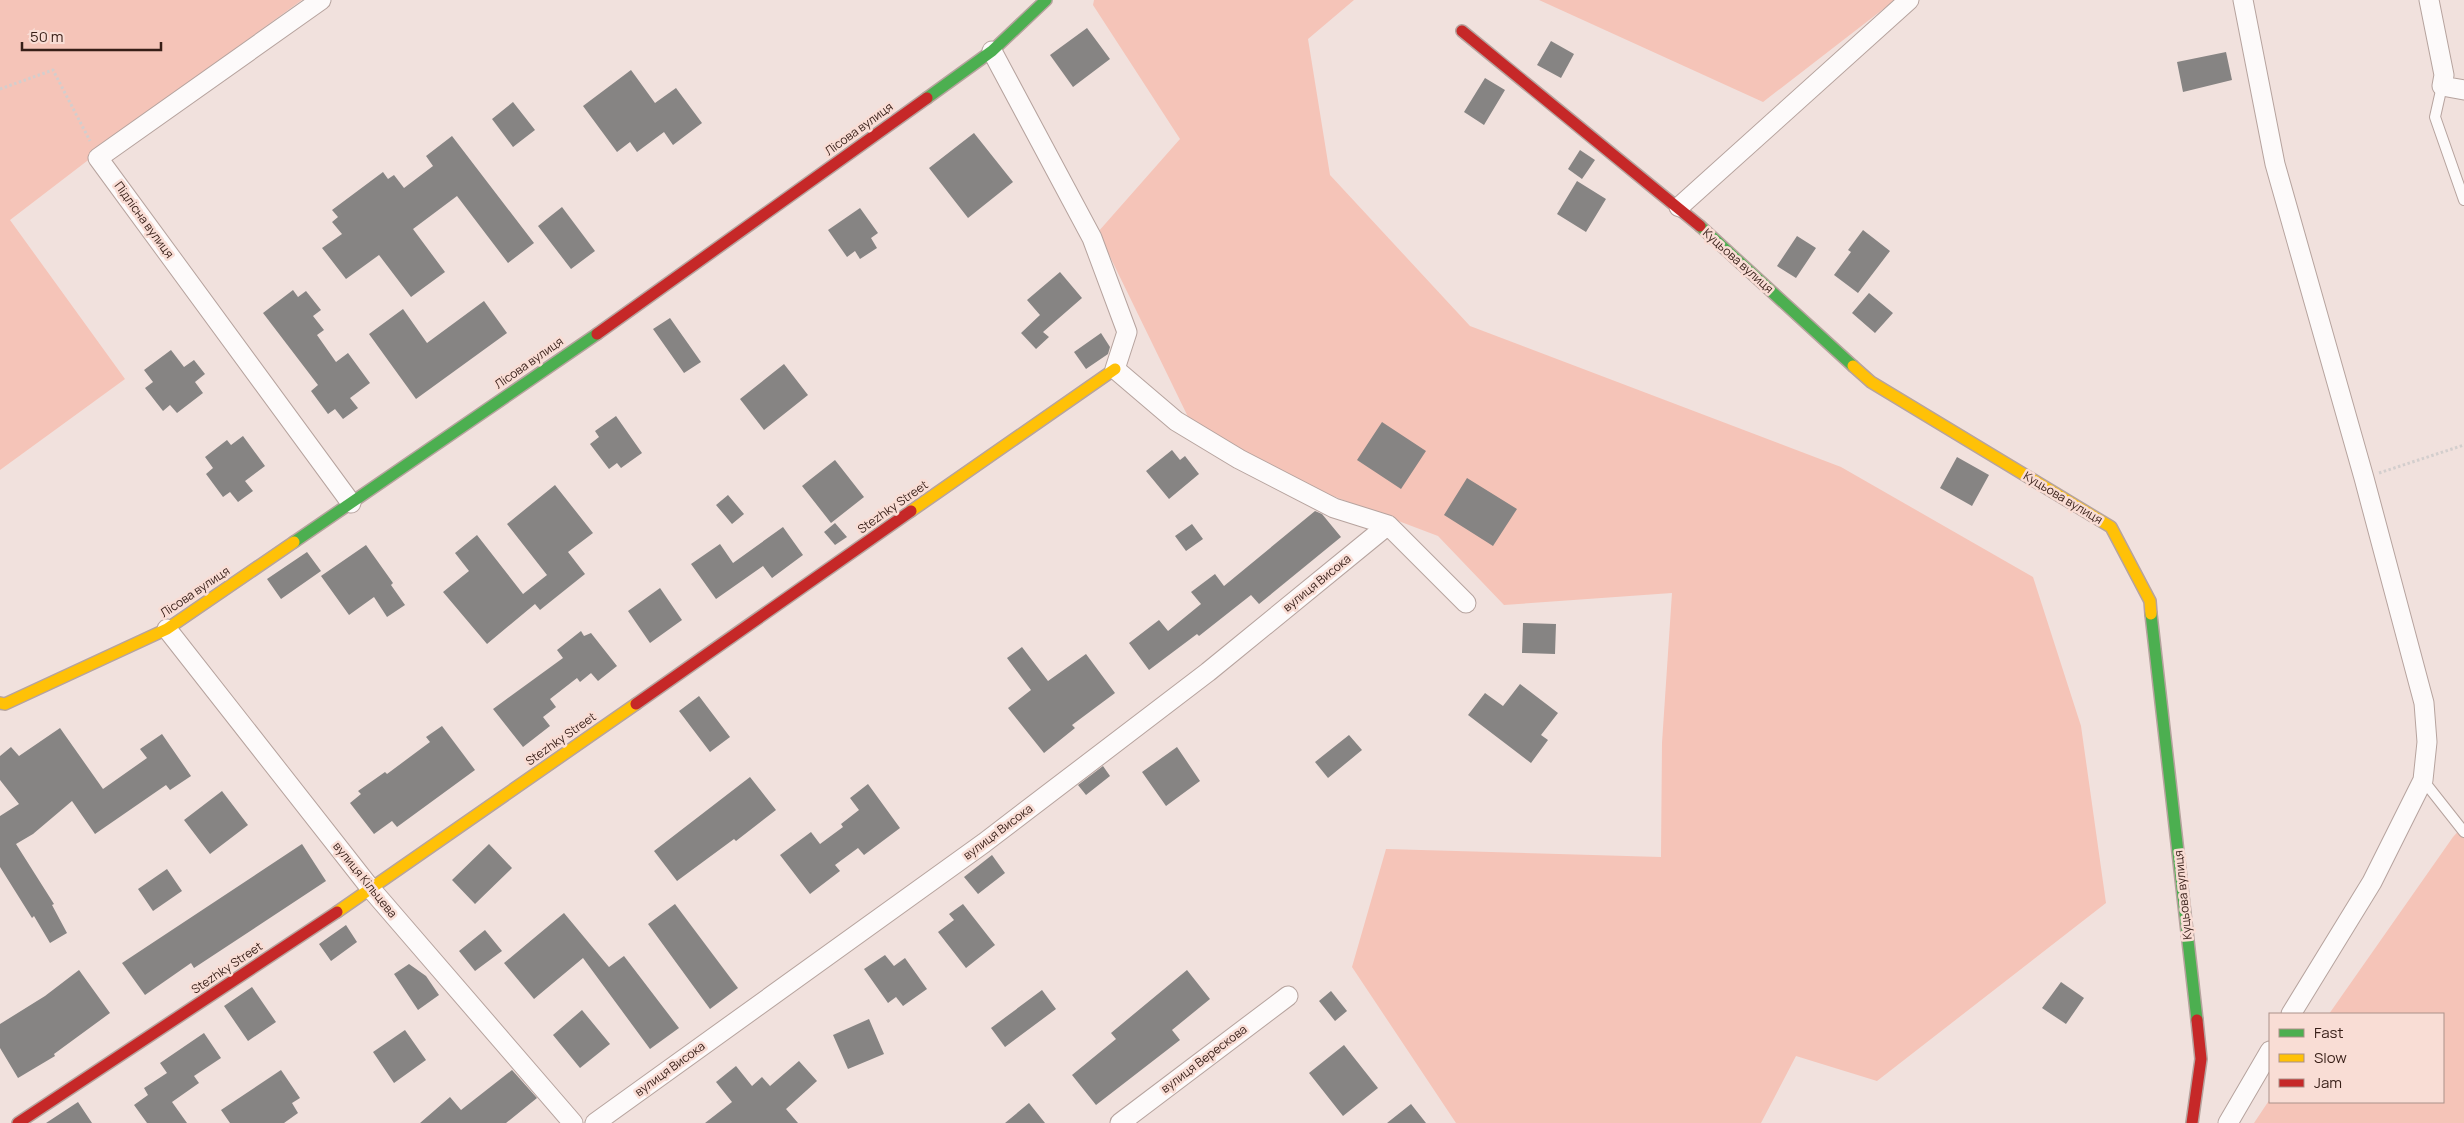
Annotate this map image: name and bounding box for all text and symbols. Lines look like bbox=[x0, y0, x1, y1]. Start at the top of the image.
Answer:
scale bar bbox=[22, 20, 161, 52]
text: 50 m bbox=[30, 26, 64, 47]
street label: Лісова вулиця bbox=[821, 98, 896, 159]
street label: Підлісна вулиця bbox=[111, 178, 178, 262]
street label: Куцьова вулиця bbox=[1699, 224, 1777, 297]
street label: Лісова вулиця bbox=[491, 333, 567, 393]
street label: Куцьова вулиця bbox=[2020, 467, 2106, 528]
street label: Stezhky Street bbox=[854, 476, 931, 537]
street label: вулиця Висока bbox=[1279, 550, 1354, 615]
street label: Лісова вулиця bbox=[157, 562, 233, 621]
street label: Stezhky Street bbox=[522, 708, 599, 769]
street label: вулиця Висока bbox=[959, 800, 1036, 863]
street label: вулиця Кільцева bbox=[329, 838, 401, 921]
street label: Куцьова вулиця bbox=[2169, 850, 2196, 941]
street label: Stezhky Street bbox=[188, 937, 266, 998]
legend bbox=[2269, 1013, 2444, 1103]
street label: вулиця Верескова bbox=[1157, 1021, 1250, 1097]
text: Fast bbox=[2314, 1022, 2343, 1043]
street label: вулиця Висока bbox=[631, 1037, 708, 1100]
text: Slow bbox=[2314, 1047, 2347, 1068]
text: Jam bbox=[2314, 1072, 2342, 1093]

